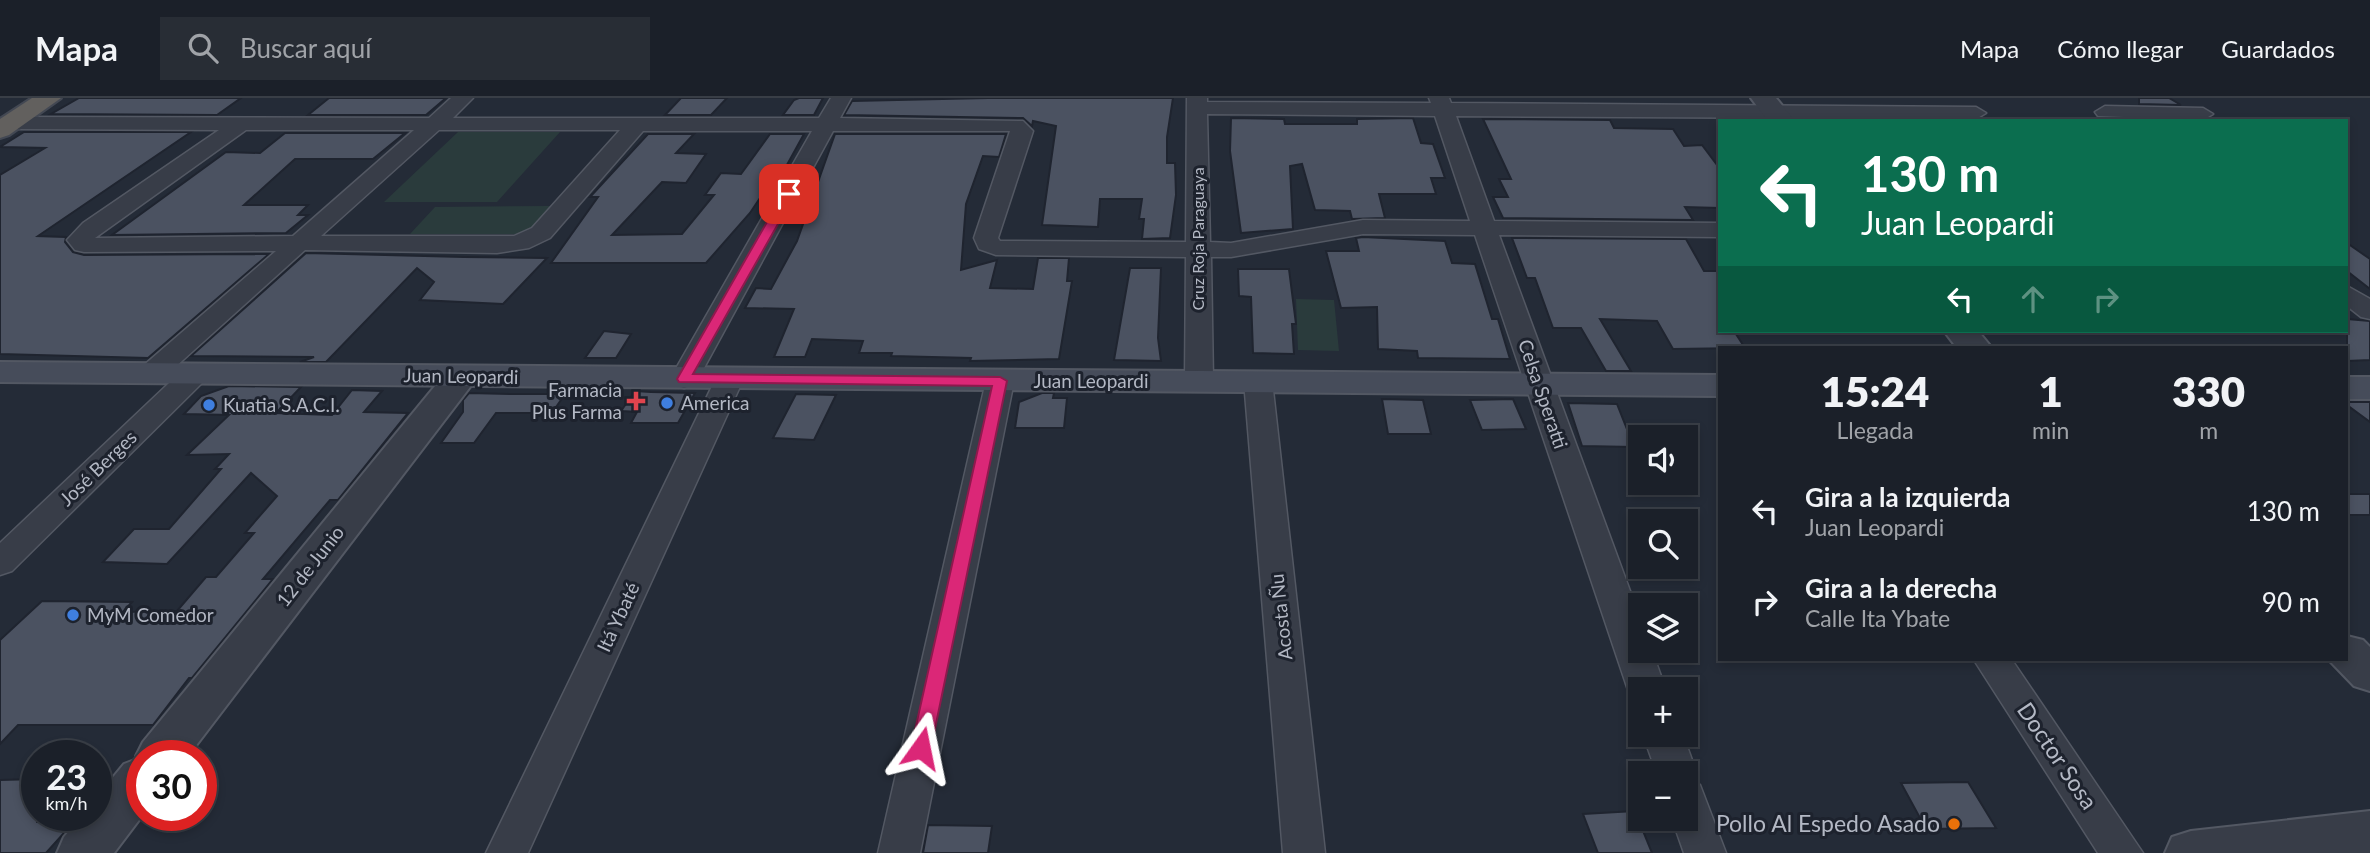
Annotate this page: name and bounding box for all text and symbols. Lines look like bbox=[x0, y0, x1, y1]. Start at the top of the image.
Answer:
search box bbox=[160, 17, 650, 80]
text: Mapa bbox=[35, 28, 118, 68]
icon: search bbox=[184, 29, 222, 67]
text: Buscar aquí bbox=[240, 32, 371, 64]
text: Mapa bbox=[1960, 34, 2019, 63]
text: Cómo llegar bbox=[2057, 34, 2183, 63]
text: Guardados bbox=[2221, 34, 2335, 63]
text: 130 m bbox=[1861, 144, 1999, 202]
icon: left bbox=[1746, 147, 1837, 238]
pin bbox=[759, 164, 819, 224]
street label: Cruz Roja Paraguaya bbox=[1188, 167, 1207, 311]
icon: arrive bbox=[770, 175, 808, 213]
text: Juan Leopardi bbox=[1861, 203, 2055, 242]
icon: left bbox=[1941, 280, 1979, 318]
icon: ahead bbox=[2014, 280, 2052, 318]
icon: right bbox=[2087, 280, 2125, 318]
street label: Celsa Speratti bbox=[1514, 336, 1573, 452]
street label: Juan Leopardi bbox=[403, 363, 519, 388]
text: 15:24 bbox=[1821, 366, 1929, 416]
text: 1 bbox=[2039, 366, 2063, 416]
text: 330 bbox=[2172, 366, 2245, 416]
street label: Juan Leopardi bbox=[1034, 369, 1148, 392]
place label: Farmacia Plus Farma bbox=[532, 378, 622, 423]
place label: America bbox=[681, 391, 749, 414]
place label: Kuatia S.A.C.I. bbox=[223, 393, 340, 416]
marker: Farmacia Plus Farma bbox=[628, 393, 644, 409]
marker: America bbox=[659, 395, 675, 411]
marker: Kuatia S.A.C.I. bbox=[201, 397, 217, 413]
text: Llegada bbox=[1836, 416, 1914, 444]
text: min bbox=[2032, 416, 2069, 444]
text: m bbox=[2199, 416, 2218, 444]
street label: José Berges bbox=[54, 425, 141, 510]
map controls bbox=[1628, 425, 1698, 831]
button: sound bbox=[1628, 425, 1698, 495]
text: Gira a la izquierda bbox=[1805, 481, 2011, 513]
icon: left bbox=[1746, 492, 1784, 530]
text: 130 m bbox=[2247, 495, 2320, 527]
button: search bbox=[1628, 509, 1698, 579]
text: Juan Leopardi bbox=[1805, 513, 1944, 541]
street label: 12 de Junio bbox=[271, 521, 348, 611]
text: Gira a la derecha bbox=[1805, 572, 1997, 604]
street label: Acosta Ñu bbox=[1265, 573, 1296, 661]
street label: Itá Ybaté bbox=[591, 578, 644, 655]
icon: right bbox=[1746, 583, 1784, 621]
text: 90 m bbox=[2262, 586, 2320, 618]
button: layers bbox=[1628, 593, 1698, 663]
place label: MyM Comedor bbox=[87, 603, 214, 626]
text: Calle Ita Ybate bbox=[1805, 604, 1950, 632]
marker: MyM Comedor bbox=[65, 607, 81, 623]
button: + bbox=[1628, 677, 1698, 747]
street label: Doctor Sosa bbox=[2012, 697, 2104, 814]
position arrow bbox=[884, 711, 958, 785]
speed limit sign: 30 bbox=[126, 740, 217, 831]
text: 23 bbox=[46, 755, 87, 797]
button: − bbox=[1628, 761, 1698, 831]
text: km/h bbox=[45, 792, 88, 814]
place label: Pollo Al Espedo Asado bbox=[1716, 809, 1940, 837]
marker: Pollo Al Espedo Asado bbox=[1946, 816, 1962, 832]

